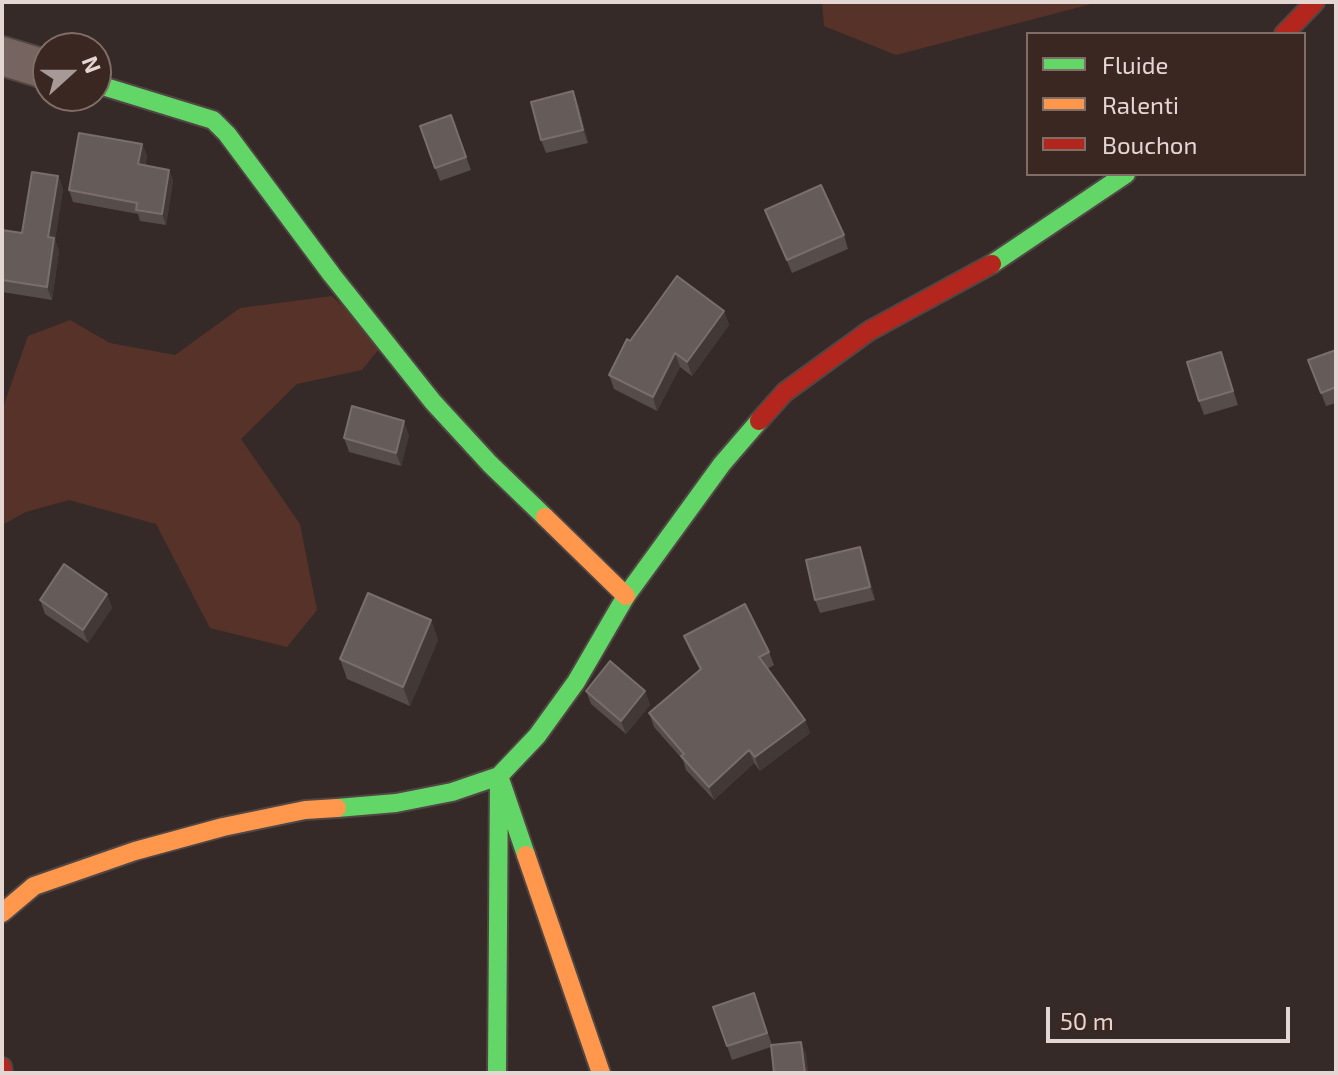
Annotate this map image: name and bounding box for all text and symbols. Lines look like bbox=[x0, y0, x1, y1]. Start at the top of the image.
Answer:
north arrow bbox=[32, 32, 112, 112]
legend bbox=[1026, 32, 1306, 176]
text: Fluide bbox=[1102, 50, 1168, 79]
text: N bbox=[78, 52, 108, 76]
text: Ralenti bbox=[1102, 90, 1179, 119]
text: Bouchon bbox=[1102, 130, 1197, 159]
scale bar bbox=[1050, 991, 1294, 1041]
text: 50 m bbox=[1060, 1006, 1114, 1035]

